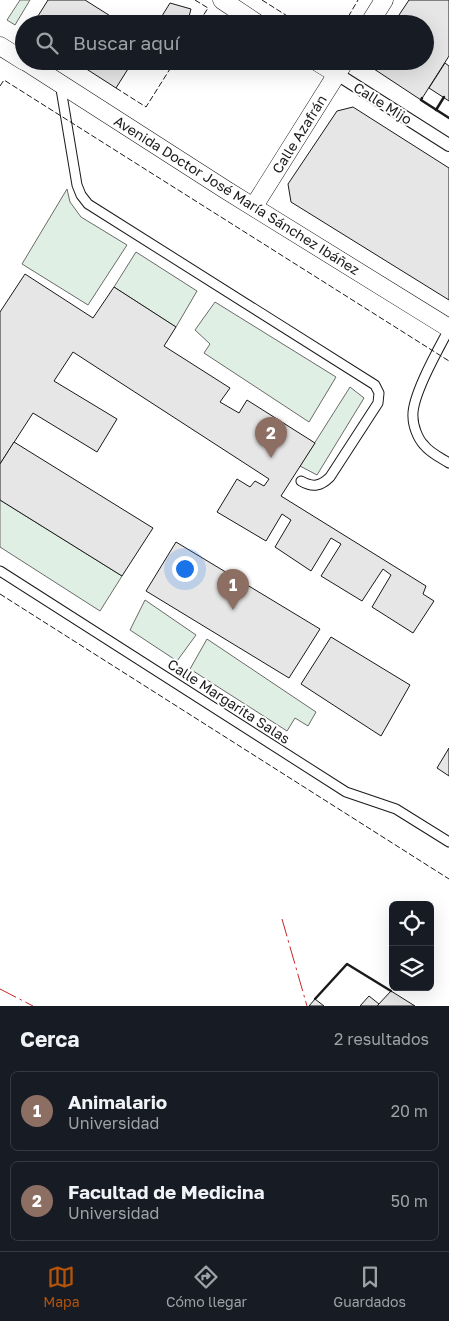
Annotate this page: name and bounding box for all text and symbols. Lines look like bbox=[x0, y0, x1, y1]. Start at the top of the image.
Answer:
search box bbox=[15, 15, 434, 70]
icon: search bbox=[33, 29, 61, 57]
text: Buscar aquí bbox=[73, 31, 180, 54]
street label: Calle Mijo bbox=[351, 78, 415, 128]
street label: Calle Azafrán bbox=[268, 92, 330, 176]
street label: Avenida Doctor José María Sánchez Ibáñez bbox=[111, 112, 363, 278]
pin: 2 bbox=[255, 417, 287, 458]
your location bbox=[172, 556, 198, 582]
pin: 1 bbox=[217, 569, 249, 610]
street label: Calle Margarita Salas bbox=[165, 655, 293, 747]
map controls bbox=[389, 901, 434, 991]
button: locate bbox=[389, 901, 434, 946]
button: layers bbox=[389, 946, 434, 991]
text: Cerca bbox=[20, 1026, 79, 1052]
text: 2 resultados bbox=[334, 1029, 429, 1049]
text: Animalario bbox=[68, 1090, 167, 1113]
text: 1 bbox=[33, 1101, 41, 1121]
text: 20 m bbox=[391, 1101, 428, 1121]
text: Universidad bbox=[68, 1113, 159, 1133]
text: Facultad de Medicina bbox=[68, 1180, 265, 1203]
text: 2 bbox=[32, 1191, 42, 1211]
text: 50 m bbox=[391, 1191, 428, 1211]
text: Universidad bbox=[68, 1203, 159, 1223]
tab: Mapa bbox=[43, 1263, 80, 1310]
tab: Cómo llegar bbox=[166, 1263, 247, 1310]
tab: Guardados bbox=[333, 1263, 406, 1310]

